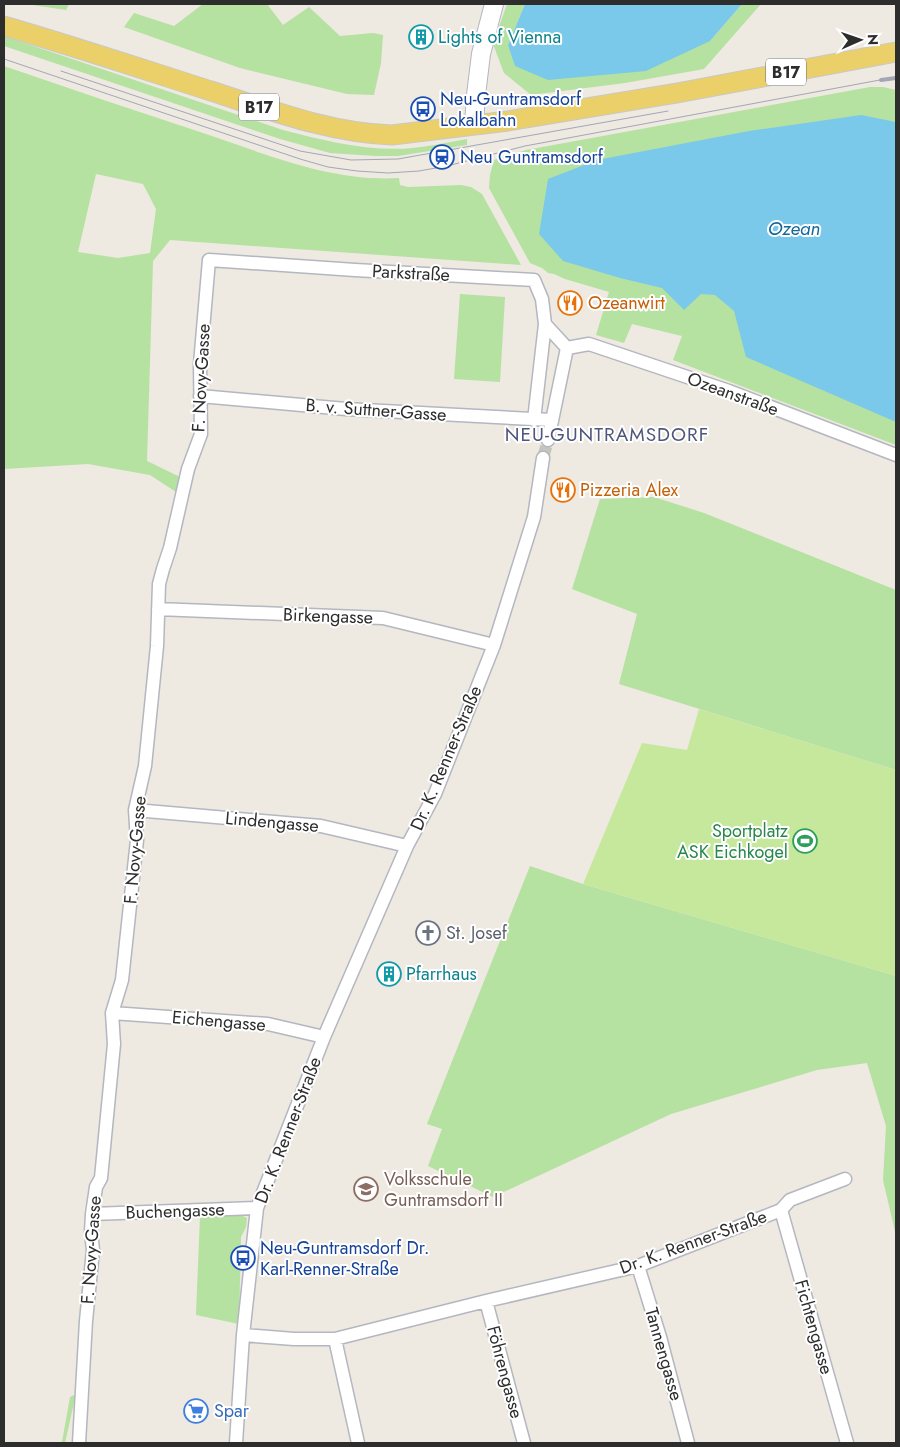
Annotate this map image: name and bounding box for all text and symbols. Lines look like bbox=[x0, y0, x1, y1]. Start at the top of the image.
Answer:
north arrow bbox=[835, 15, 885, 65]
building icon: Lights of Vienna bbox=[408, 24, 434, 50]
place label: Lights of Vienna bbox=[438, 24, 561, 50]
text: N bbox=[863, 34, 883, 45]
road number: B17 bbox=[766, 58, 806, 86]
place label: Neu-Guntramsdorf Lokalbahn bbox=[440, 86, 582, 133]
road number: B17 bbox=[239, 94, 279, 120]
bus stop icon: Neu-Guntramsdorf Lokalbahn bbox=[410, 96, 436, 122]
station icon: Neu Guntramsdorf bbox=[429, 144, 455, 170]
place label: Neu Guntramsdorf bbox=[460, 144, 604, 170]
water label: Ozean bbox=[768, 215, 820, 242]
street label: Parkstraße bbox=[371, 258, 451, 288]
restaurant icon: Ozeanwirt bbox=[557, 290, 583, 316]
place label: Ozeanwirt bbox=[588, 290, 666, 316]
street label: F. Novy-Gasse bbox=[185, 323, 217, 433]
street label: Ozeanstraße bbox=[684, 365, 782, 423]
street label: B. v. Suttner-Gasse bbox=[305, 392, 447, 428]
district label: NEU-GUNTRAMSDORF bbox=[505, 421, 709, 448]
restaurant icon: Pizzeria Alex bbox=[550, 477, 576, 503]
place label: Pizzeria Alex bbox=[580, 477, 679, 503]
street label: Birkengasse bbox=[283, 601, 373, 631]
street label: Dr. K. Renner-Straße bbox=[404, 682, 488, 834]
street label: F. Novy-Gasse bbox=[117, 795, 153, 905]
street label: Lindengasse bbox=[224, 805, 320, 839]
place label: Sportplatz ASK Eichkogel bbox=[677, 818, 789, 865]
sports icon: Sportplatz ASK Eichkogel bbox=[792, 828, 818, 854]
church icon: St. Josef bbox=[415, 920, 441, 946]
place label: St. Josef bbox=[446, 920, 508, 946]
building icon: Pfarrhaus bbox=[376, 961, 402, 987]
place label: Pfarrhaus bbox=[406, 961, 477, 987]
street label: Eichengasse bbox=[171, 1004, 267, 1038]
street label: Dr. K. Renner-Straße bbox=[248, 1053, 328, 1207]
place label: Volksschule Guntramsdorf II bbox=[384, 1166, 503, 1213]
school or university icon: Volksschule Guntramsdorf II bbox=[353, 1176, 379, 1202]
street label: F. Novy-Gasse bbox=[74, 1195, 108, 1305]
street label: Buchengasse bbox=[125, 1196, 225, 1226]
street label: Dr. K. Renner-Straße bbox=[616, 1203, 770, 1281]
place label: Neu-Guntramsdorf Dr. Karl-Renner-Straße bbox=[260, 1235, 429, 1282]
bus stop icon: Neu-Guntramsdorf Dr. Karl-Renner-Straße bbox=[230, 1245, 256, 1271]
street label: Fichtengasse bbox=[788, 1277, 840, 1377]
street label: Tannengasse bbox=[638, 1304, 690, 1404]
street label: Föhrengasse bbox=[480, 1323, 530, 1421]
supermarket icon: Spar bbox=[183, 1398, 209, 1424]
place label: Spar bbox=[214, 1398, 250, 1424]

